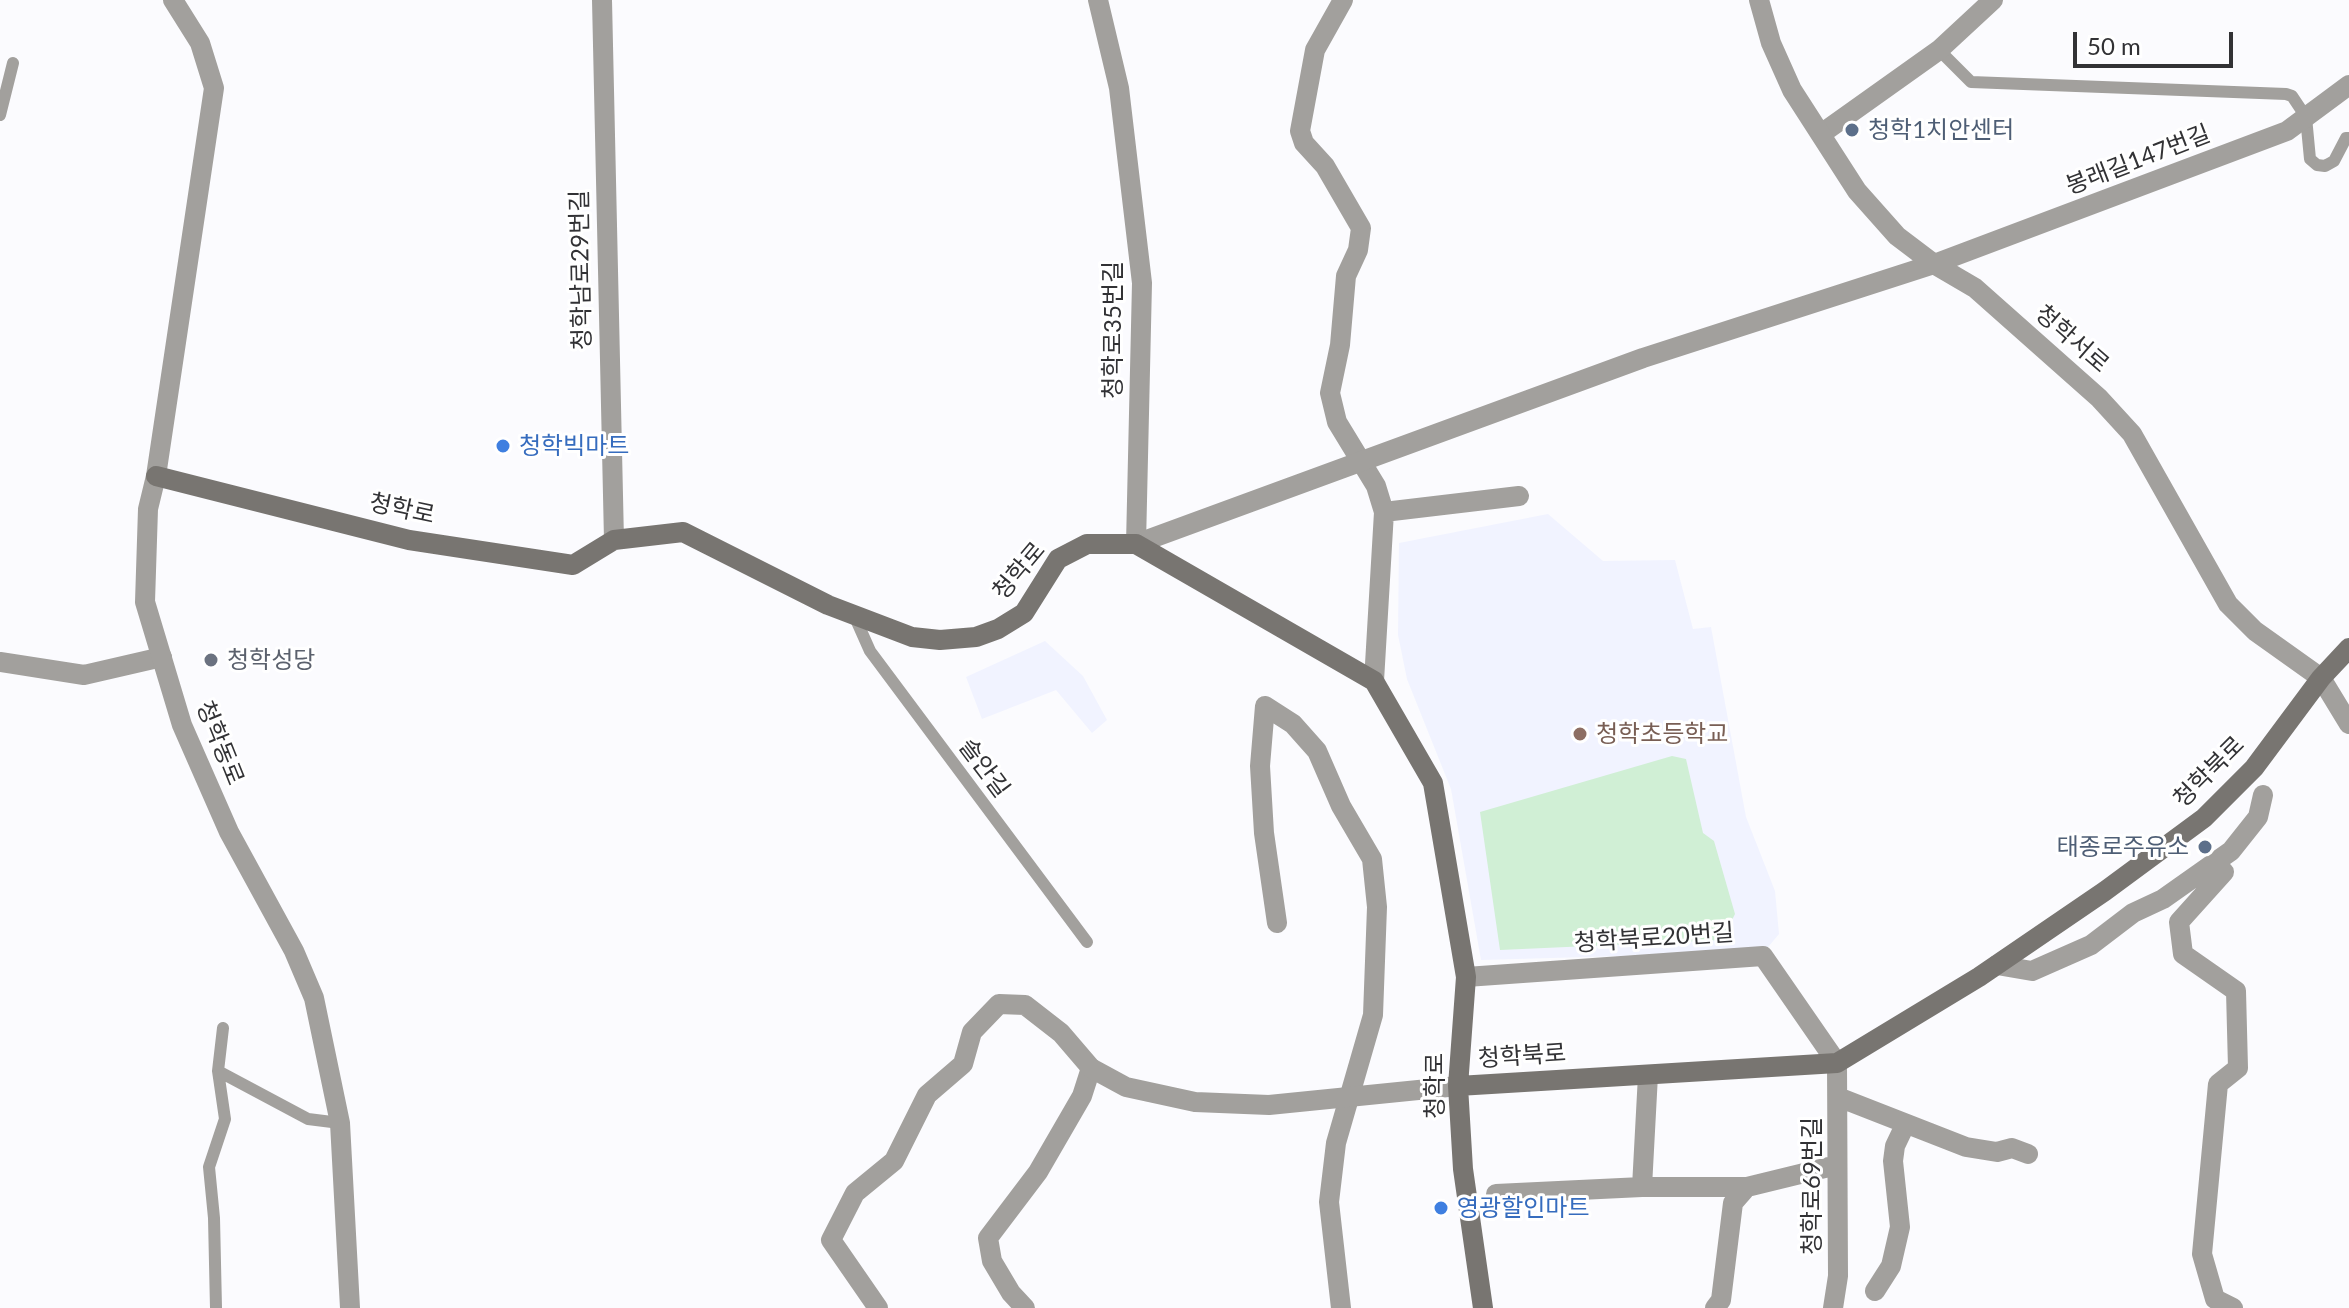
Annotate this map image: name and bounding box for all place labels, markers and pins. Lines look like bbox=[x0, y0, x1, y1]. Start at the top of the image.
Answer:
place label: 청학1치안센터 bbox=[1868, 116, 2014, 144]
marker: 청학1치안센터 bbox=[1843, 121, 1861, 139]
place label: 청학빅마트 bbox=[519, 432, 629, 460]
marker: 청학빅마트 bbox=[494, 437, 512, 455]
place label: 청학성당 bbox=[227, 646, 315, 674]
marker: 청학성당 bbox=[202, 651, 220, 669]
place label: 청학초등학교 bbox=[1596, 720, 1728, 748]
marker: 청학초등학교 bbox=[1571, 725, 1589, 743]
place label: 태종로주유소 bbox=[2057, 833, 2189, 861]
marker: 태종로주유소 bbox=[2196, 838, 2214, 856]
place label: 영광할인마트 bbox=[1457, 1194, 1589, 1222]
marker: 영광할인마트 bbox=[1432, 1199, 1450, 1217]

